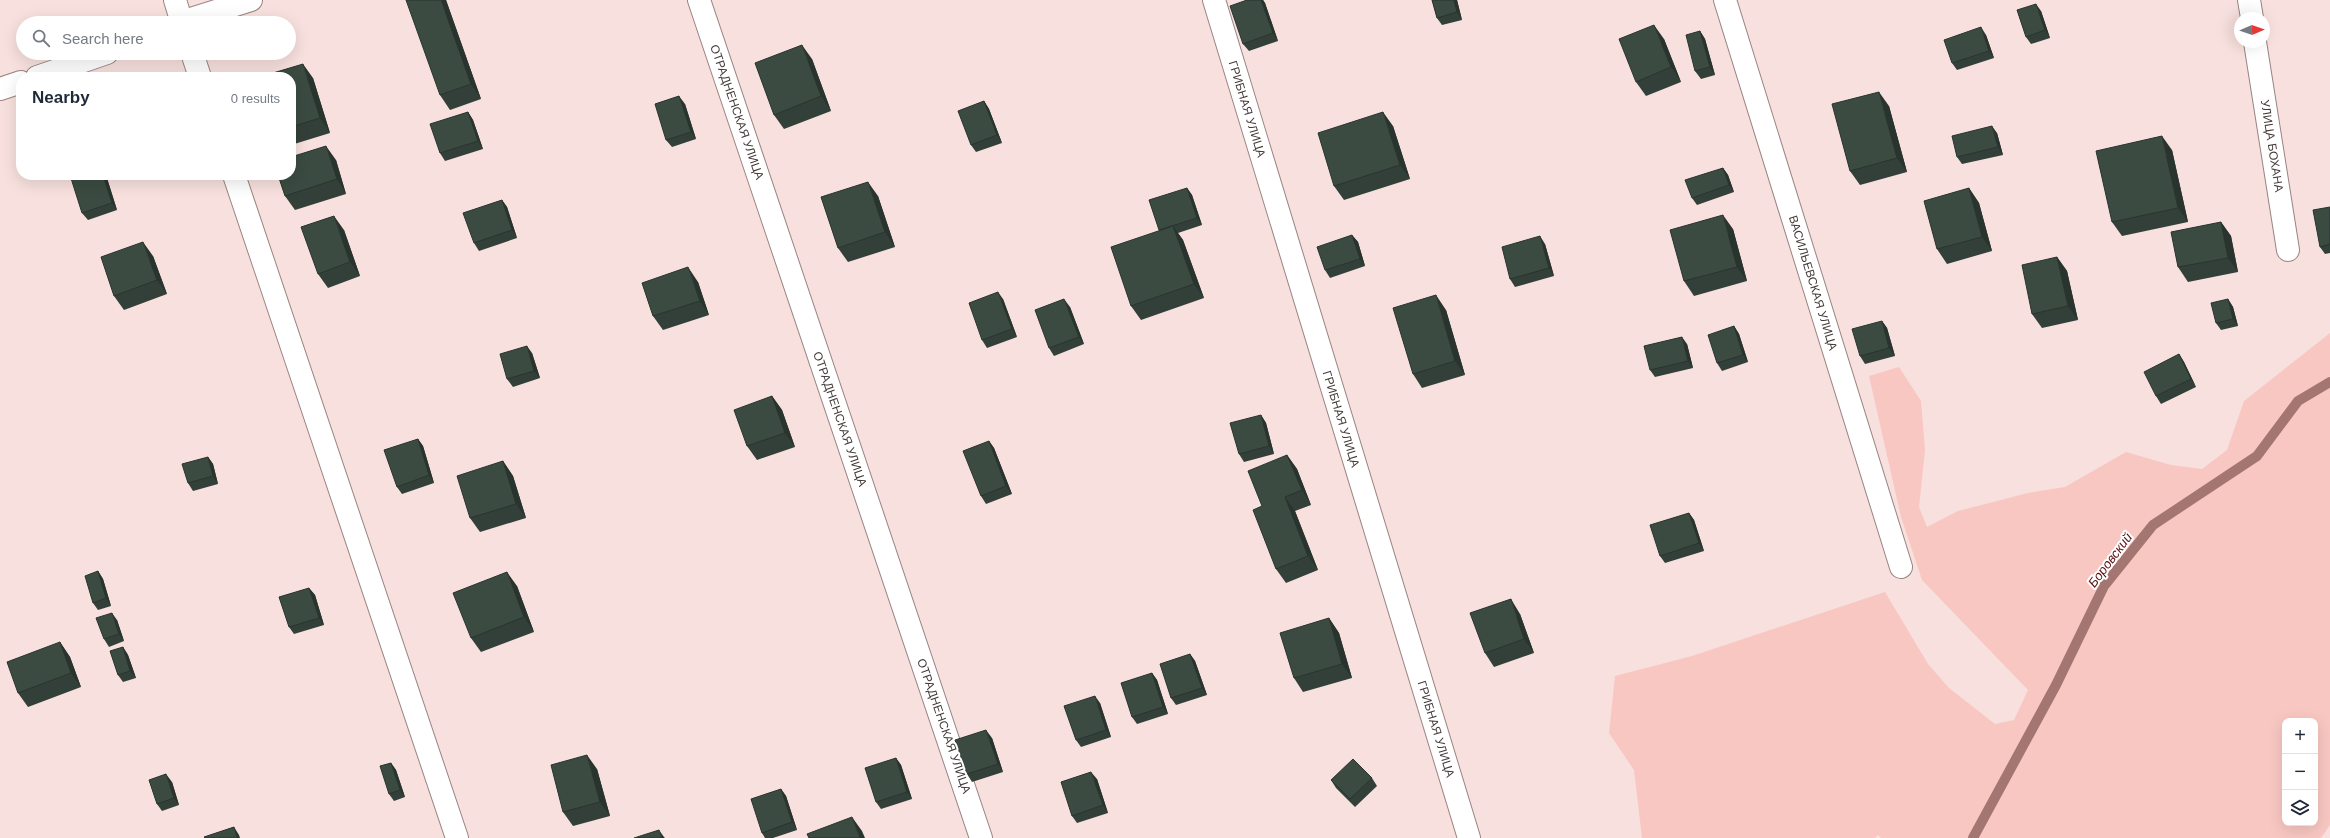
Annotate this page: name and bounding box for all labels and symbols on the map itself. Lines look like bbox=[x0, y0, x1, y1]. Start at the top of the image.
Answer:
north arrow bbox=[2234, 12, 2270, 48]
street label: ОТРАДНЕНСКАЯ УЛИЦА bbox=[707, 43, 767, 181]
street label: ГРИБНАЯ УЛИЦА bbox=[1226, 59, 1268, 159]
street label: УЛИЦА БОХАНА bbox=[2258, 99, 2286, 193]
street label: ВАСИЛЬЕВСКАЯ УЛИЦА bbox=[1786, 214, 1840, 352]
street label: ОТРАДНЕНСКАЯ УЛИЦА bbox=[810, 350, 870, 488]
street label: ГРИБНАЯ УЛИЦА bbox=[1320, 369, 1362, 469]
water label: Боровский bbox=[2085, 530, 2135, 590]
street label: ОТРАДНЕНСКАЯ УЛИЦА bbox=[914, 657, 974, 795]
street label: ГРИБНАЯ УЛИЦА bbox=[1415, 679, 1457, 779]

